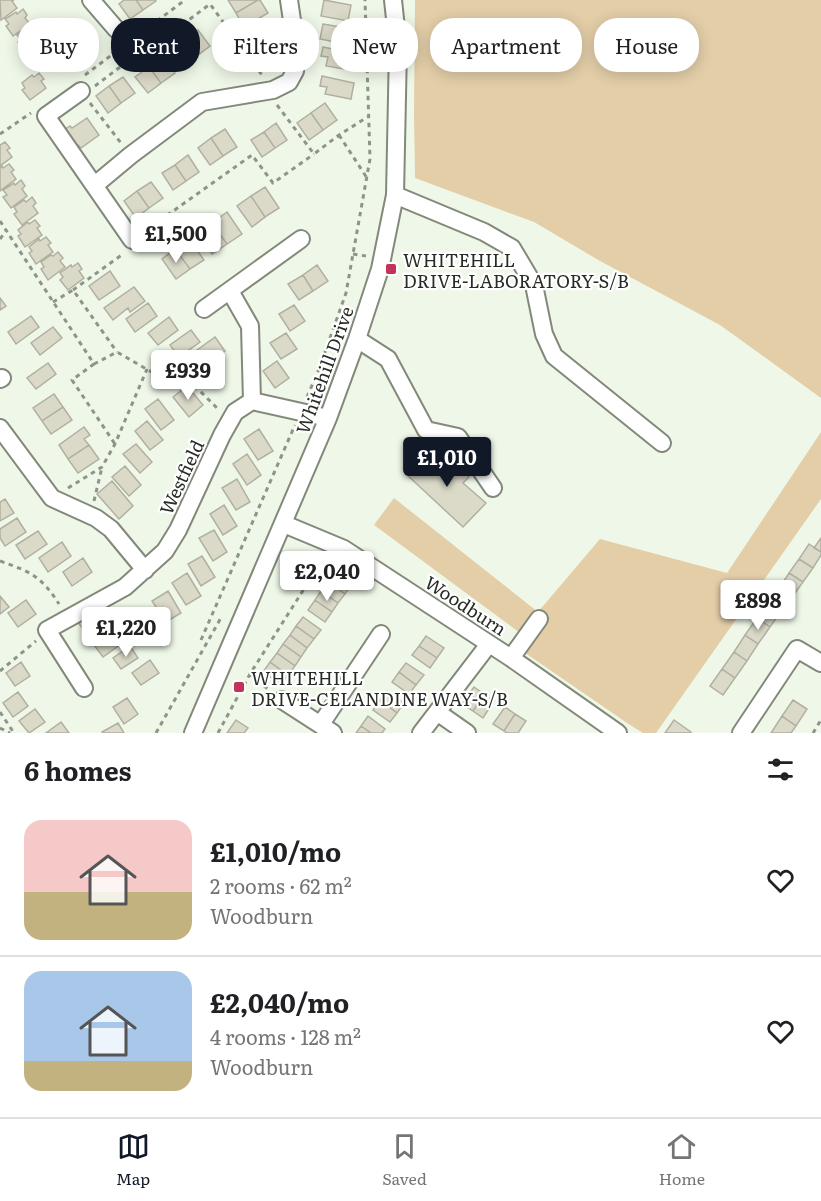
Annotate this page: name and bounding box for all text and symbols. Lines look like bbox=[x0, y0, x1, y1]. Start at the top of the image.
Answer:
chip: Buy bbox=[18, 18, 99, 72]
chip: Rent bbox=[111, 18, 200, 72]
chip: Filters bbox=[212, 18, 319, 72]
chip: New bbox=[331, 18, 418, 72]
chip: Apartment bbox=[430, 18, 582, 72]
chip: House bbox=[594, 18, 699, 72]
pin: £1,500 bbox=[127, 213, 225, 264]
text: £1,500 bbox=[145, 217, 207, 247]
place label: WHITEHILL DRIVE-LABORATORY-S/B bbox=[403, 246, 629, 294]
marker: WHITEHILL DRIVE-LABORATORY-S/B bbox=[384, 262, 398, 276]
street label: Whitehill Drive bbox=[288, 302, 360, 438]
pin: £939 bbox=[152, 350, 224, 401]
text: £939 bbox=[165, 354, 211, 384]
street label: Westfield bbox=[152, 435, 210, 519]
pin: £1,010 bbox=[398, 437, 496, 488]
text: £1,010 bbox=[417, 441, 477, 471]
pin: £2,040 bbox=[278, 551, 376, 602]
text: £2,040 bbox=[294, 555, 360, 585]
street label: Woodburn bbox=[420, 568, 512, 642]
pin: £898 bbox=[722, 580, 794, 631]
text: £898 bbox=[734, 584, 782, 614]
pin: £1,220 bbox=[77, 607, 175, 658]
text: £1,220 bbox=[96, 611, 156, 641]
place label: WHITEHILL DRIVE-CELANDINE WAY-S/B bbox=[251, 664, 508, 712]
marker: WHITEHILL DRIVE-CELANDINE WAY-S/B bbox=[232, 680, 246, 694]
text: 6 homes bbox=[24, 750, 131, 789]
icon: filters bbox=[764, 753, 797, 786]
text: £1,010/mo bbox=[210, 831, 341, 870]
icon: home bbox=[72, 844, 144, 916]
icon: heart bbox=[764, 864, 797, 897]
text: 2 rooms · 62 m² bbox=[210, 870, 352, 900]
text: Woodburn bbox=[210, 900, 313, 930]
text: £2,040/mo bbox=[210, 982, 349, 1021]
icon: home bbox=[72, 995, 144, 1067]
icon: heart bbox=[764, 1015, 797, 1048]
text: 4 rooms · 128 m² bbox=[210, 1021, 361, 1051]
text: Woodburn bbox=[210, 1051, 313, 1081]
tab: Map bbox=[116, 1130, 150, 1190]
tab: Saved bbox=[382, 1130, 427, 1190]
tab: Home bbox=[659, 1130, 705, 1190]

